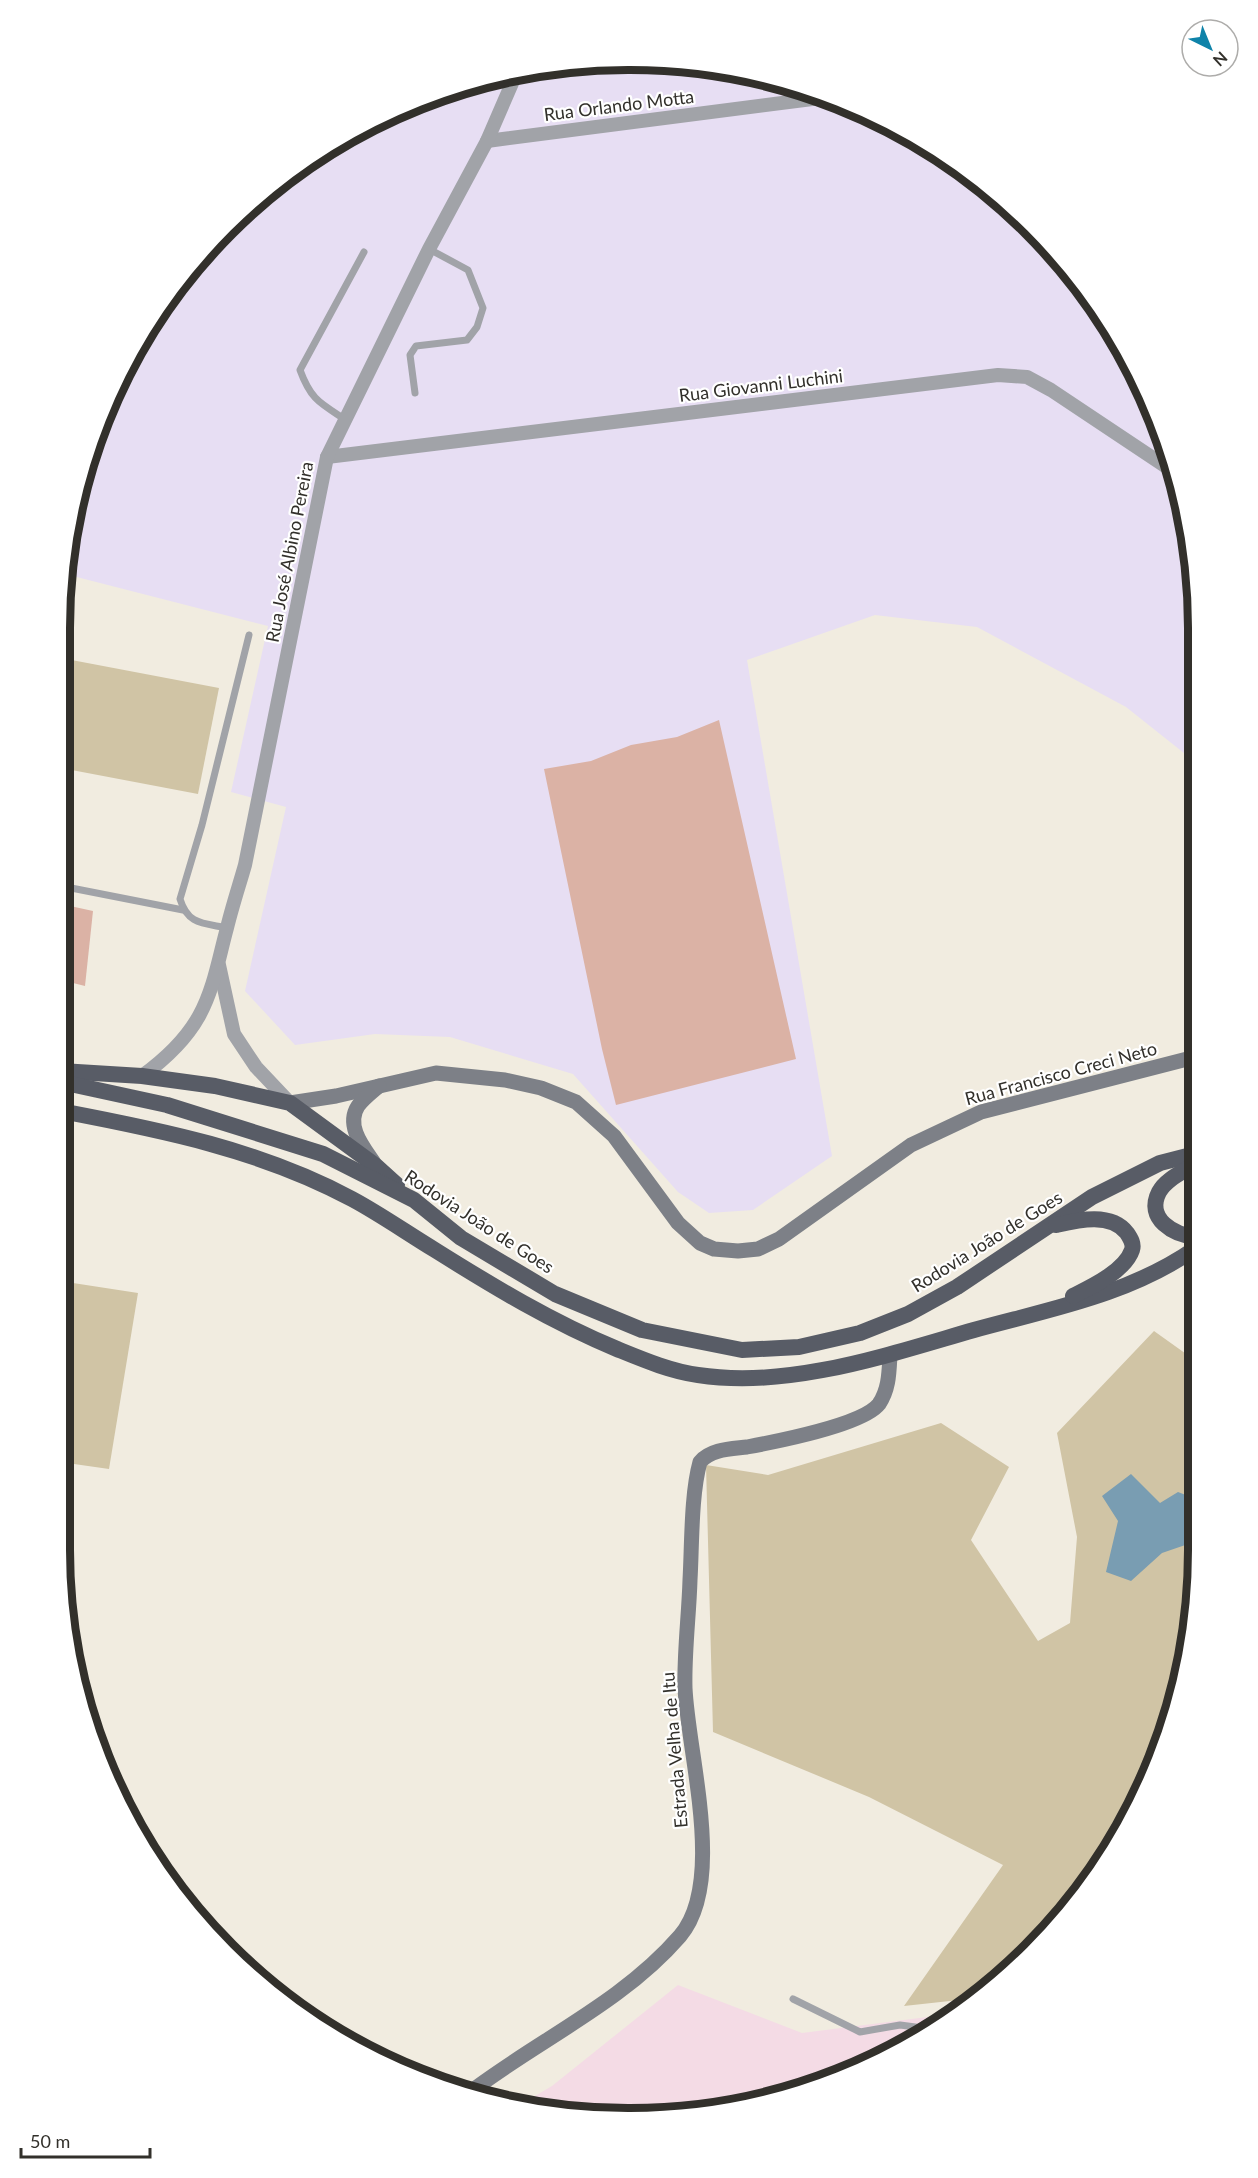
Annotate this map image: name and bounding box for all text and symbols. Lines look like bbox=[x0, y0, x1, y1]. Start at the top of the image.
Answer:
north arrow bbox=[1180, 18, 1240, 78]
text: N bbox=[1210, 48, 1232, 70]
street label: Rua Orlando Motta bbox=[543, 85, 695, 125]
street label: Rua Giovanni Luchini bbox=[678, 364, 844, 406]
street label: Rua José Albino Pereira bbox=[261, 460, 317, 644]
street label: Rua Francisco Creci Neto bbox=[962, 1037, 1159, 1109]
street label: Rodovia João de Goes bbox=[401, 1165, 558, 1278]
street label: Rodovia João de Goes bbox=[907, 1186, 1066, 1296]
street label: Estrada Velha de Itu bbox=[656, 1671, 692, 1829]
scale bar bbox=[21, 2121, 150, 2159]
text: 50 m bbox=[30, 2130, 70, 2152]

